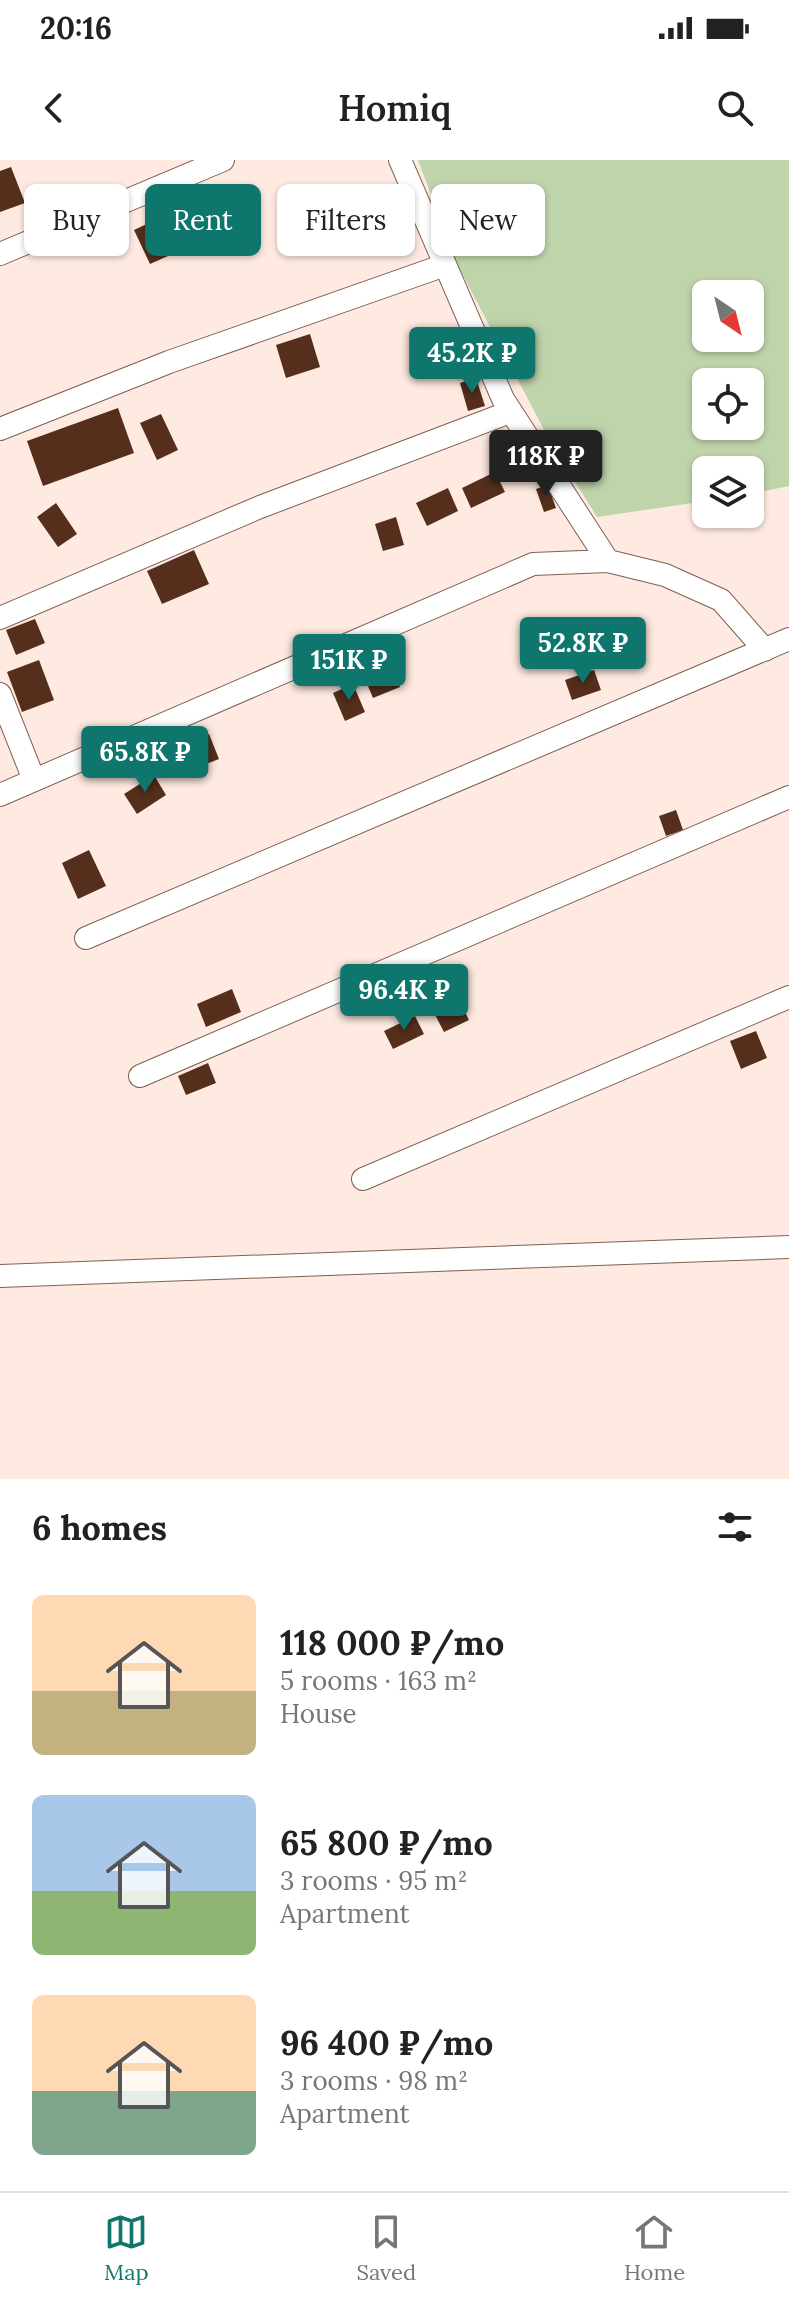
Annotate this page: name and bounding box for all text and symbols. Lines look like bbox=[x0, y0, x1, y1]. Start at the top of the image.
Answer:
text: 20:16 bbox=[40, 9, 112, 47]
text: Homiq bbox=[338, 85, 451, 131]
icon: back bbox=[32, 86, 76, 130]
icon: search bbox=[713, 86, 757, 130]
chip: Buy bbox=[24, 184, 129, 256]
chip: Rent bbox=[145, 184, 261, 256]
chip: Filters bbox=[277, 184, 415, 256]
chip: New bbox=[431, 184, 545, 256]
north arrow bbox=[692, 280, 764, 352]
map controls bbox=[692, 280, 764, 528]
pin: 45.2K ₽ bbox=[398, 327, 546, 395]
text: 45.2K ₽ bbox=[427, 336, 517, 369]
button: locate bbox=[692, 368, 764, 440]
pin: 118K ₽ bbox=[481, 430, 611, 498]
text: 118K ₽ bbox=[507, 439, 585, 472]
button: layers bbox=[692, 456, 764, 528]
pin: 52.8K ₽ bbox=[509, 617, 657, 685]
text: 52.8K ₽ bbox=[538, 626, 628, 659]
pin: 151K ₽ bbox=[284, 634, 414, 702]
text: 151K ₽ bbox=[311, 643, 387, 676]
pin: 65.8K ₽ bbox=[71, 726, 219, 794]
text: 65.8K ₽ bbox=[99, 735, 191, 768]
pin: 96.4K ₽ bbox=[330, 964, 478, 1032]
text: 96.4K ₽ bbox=[358, 973, 450, 1006]
icon: filters bbox=[713, 1505, 757, 1549]
text: 6 homes bbox=[32, 1506, 167, 1549]
text: 118 000 ₽/mo bbox=[280, 1621, 504, 1664]
icon: home bbox=[96, 1627, 192, 1723]
text: 5 rooms · 163 m² bbox=[280, 1664, 477, 1697]
text: House bbox=[280, 1697, 357, 1730]
text: 65 800 ₽/mo bbox=[280, 1821, 493, 1864]
icon: home bbox=[96, 1827, 192, 1923]
text: 3 rooms · 95 m² bbox=[280, 1864, 468, 1897]
text: Apartment bbox=[280, 1897, 410, 1930]
text: 96 400 ₽/mo bbox=[280, 2021, 493, 2064]
icon: home bbox=[96, 2027, 192, 2123]
text: 3 rooms · 98 m² bbox=[280, 2064, 468, 2097]
text: Apartment bbox=[280, 2097, 410, 2130]
tab: Map bbox=[104, 2210, 149, 2286]
tab: Saved bbox=[357, 2210, 416, 2286]
tab: Home bbox=[624, 2210, 685, 2286]

